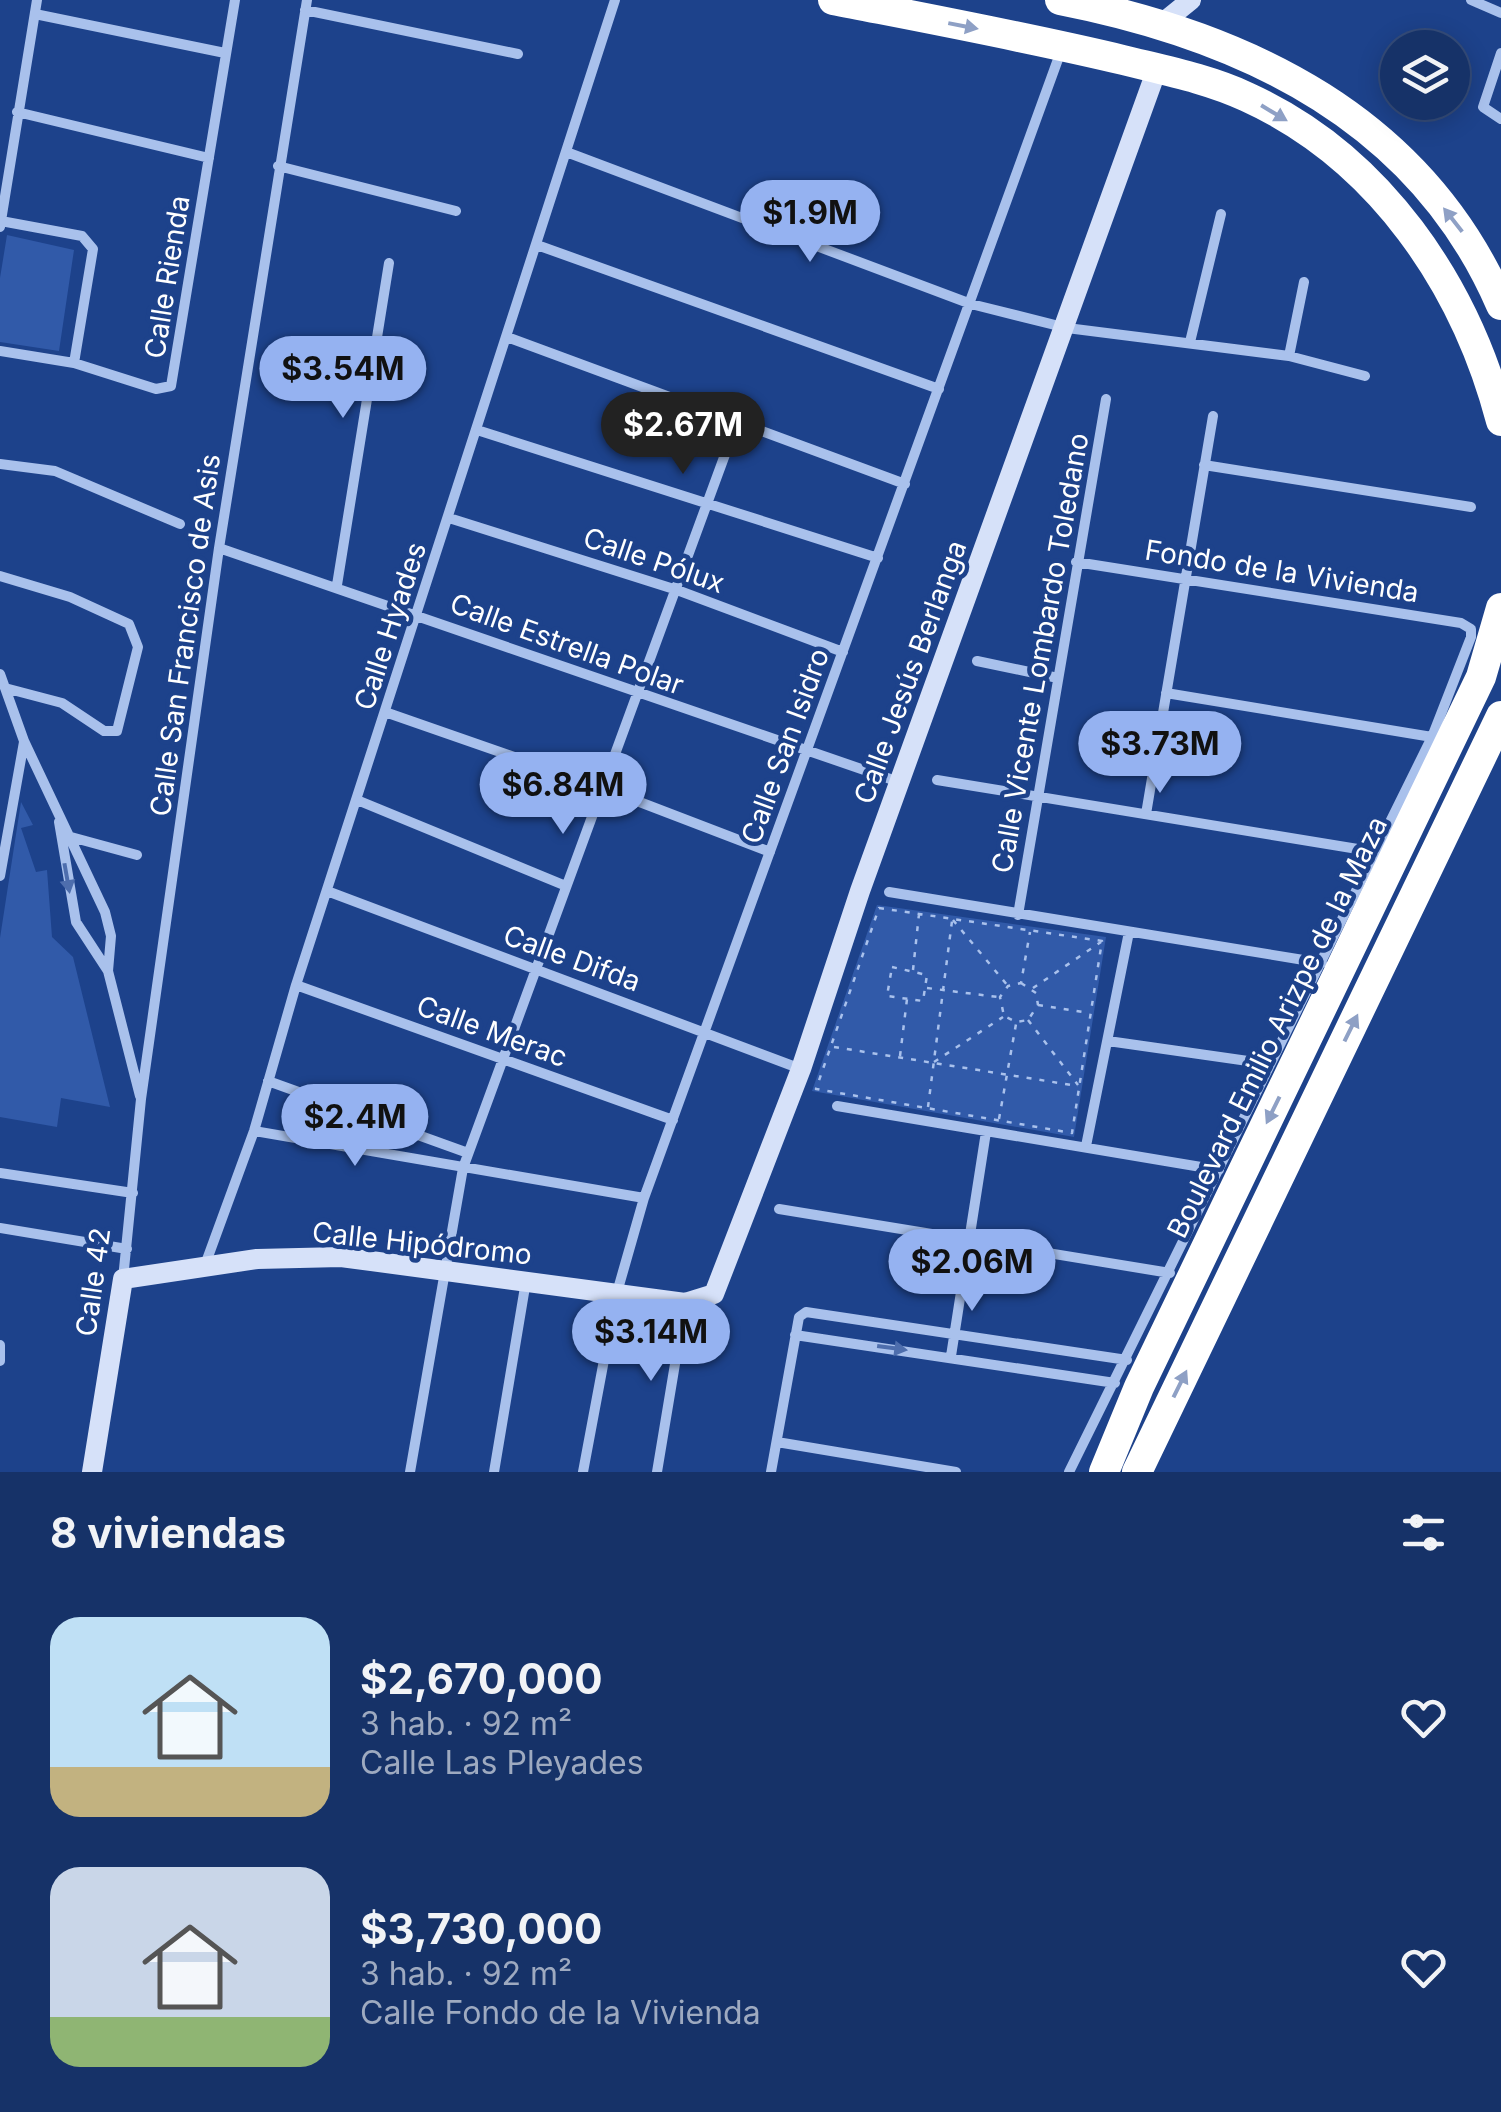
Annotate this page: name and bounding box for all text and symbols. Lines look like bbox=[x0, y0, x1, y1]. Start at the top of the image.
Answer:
one-way arrow bbox=[948, 18, 979, 34]
map controls bbox=[1380, 30, 1470, 120]
button: layers bbox=[1380, 30, 1470, 120]
one-way arrow bbox=[1260, 104, 1288, 121]
pin: $1.9M bbox=[740, 180, 880, 265]
street label: Calle Rienda bbox=[137, 193, 197, 361]
text: $1.9M bbox=[762, 193, 858, 232]
one-way arrow bbox=[1443, 208, 1464, 234]
pin: $3.54M bbox=[262, 336, 424, 421]
text: $3.54M bbox=[281, 349, 405, 388]
pin: $2.67M bbox=[602, 392, 764, 477]
text: $2.67M bbox=[623, 405, 743, 444]
street label: Calle Vicente Lombardo Toledano bbox=[985, 430, 1095, 876]
street label: Calle San Francisco de Asis bbox=[143, 452, 227, 818]
street label: Calle Pólux bbox=[579, 520, 729, 600]
street label: Fondo de la Vivienda bbox=[1143, 533, 1421, 609]
street label: Calle Jesús Berlanga bbox=[847, 536, 973, 808]
street label: Calle Hyades bbox=[347, 538, 433, 714]
street label: Calle Estrella Polar bbox=[446, 586, 688, 702]
street label: Calle San Isidro bbox=[734, 644, 836, 848]
pin: $3.73M bbox=[1079, 711, 1241, 796]
text: $3.73M bbox=[1100, 724, 1220, 763]
pin: $6.84M bbox=[482, 752, 644, 837]
text: $6.84M bbox=[502, 765, 624, 804]
street label: Boulevard Emilio Arizpe de la Maza bbox=[1160, 811, 1394, 1243]
one-way arrow bbox=[60, 863, 75, 895]
street label: Calle Difda bbox=[499, 918, 645, 998]
street label: Calle Merac bbox=[412, 988, 572, 1074]
one-way arrow bbox=[1343, 1014, 1360, 1043]
pin: $2.4M bbox=[285, 1084, 425, 1169]
one-way arrow bbox=[1265, 1095, 1282, 1124]
text: $2.4M bbox=[303, 1097, 407, 1136]
street label: Calle Hipódromo bbox=[310, 1215, 534, 1271]
street label: Calle 42 bbox=[69, 1226, 117, 1338]
pin: $2.06M bbox=[891, 1229, 1053, 1314]
text: $2.06M bbox=[910, 1242, 1034, 1281]
pin: $3.14M bbox=[570, 1299, 732, 1384]
text: $3.14M bbox=[594, 1312, 708, 1351]
one-way arrow bbox=[877, 1340, 908, 1356]
one-way arrow bbox=[1171, 1369, 1188, 1398]
icon: filters bbox=[1396, 1505, 1451, 1560]
text: 8 viviendas bbox=[50, 1507, 286, 1558]
text: $2,670,000 bbox=[360, 1653, 603, 1704]
icon: home bbox=[130, 1657, 250, 1777]
icon: heart bbox=[1396, 1690, 1451, 1745]
text: 3 hab. · 92 m² bbox=[360, 1704, 572, 1743]
text: Calle Las Pleyades bbox=[360, 1743, 644, 1782]
text: $3,730,000 bbox=[360, 1903, 602, 1954]
icon: home bbox=[130, 1907, 250, 2027]
icon: heart bbox=[1396, 1940, 1451, 1995]
text: 3 hab. · 92 m² bbox=[360, 1954, 572, 1993]
text: Calle Fondo de la Vivienda bbox=[360, 1993, 761, 2032]

